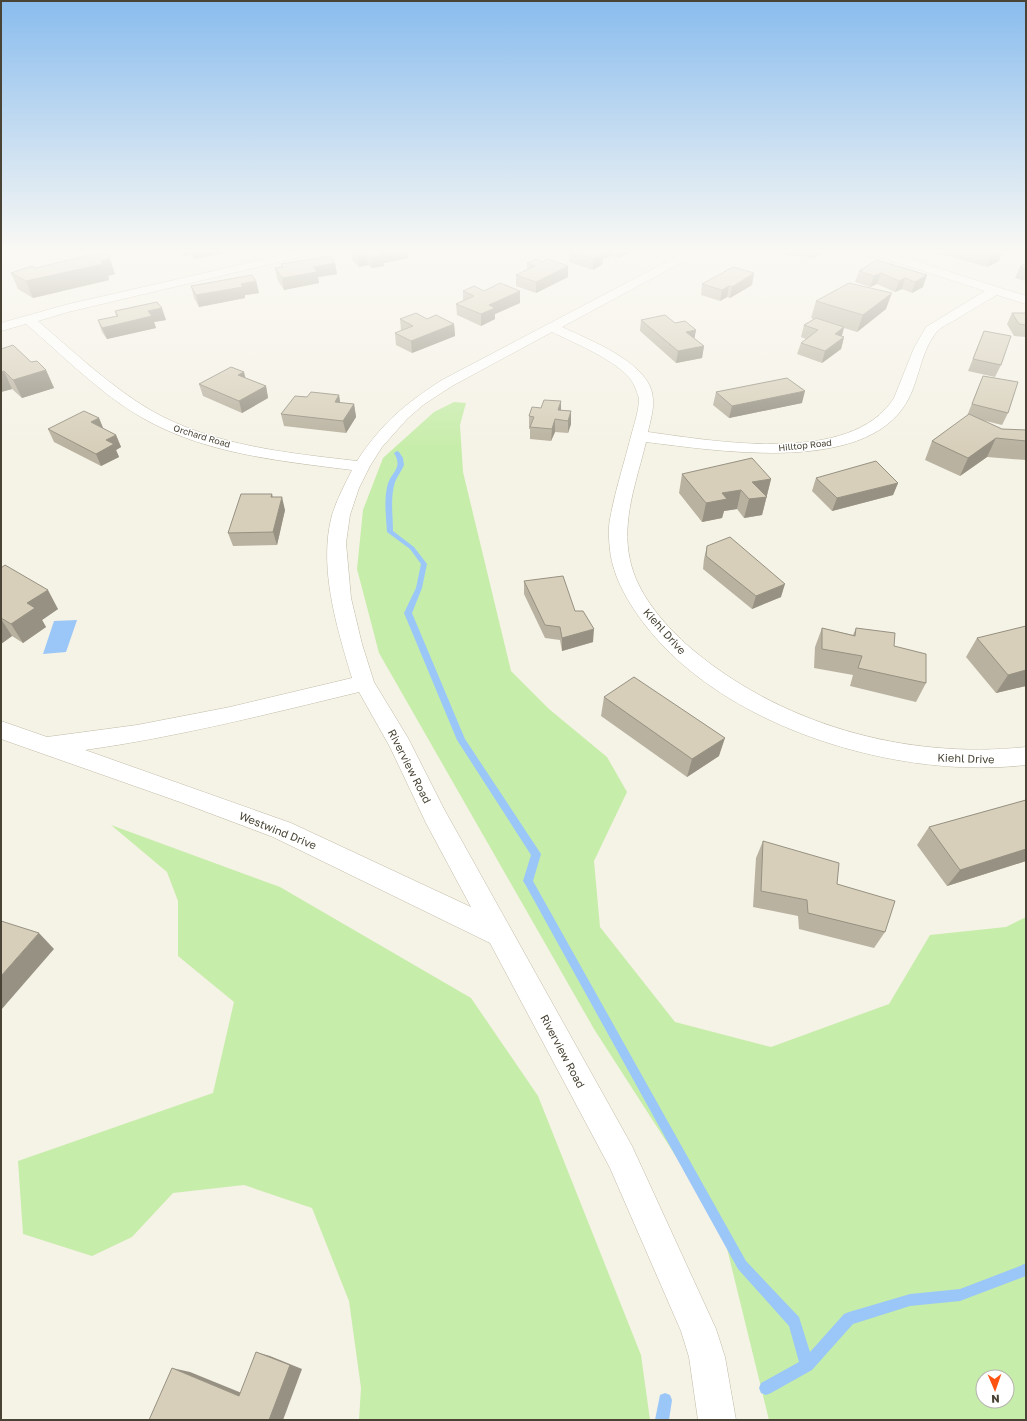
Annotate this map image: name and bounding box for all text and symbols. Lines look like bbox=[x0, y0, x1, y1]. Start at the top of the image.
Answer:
street label: Orchard Road bbox=[172, 422, 232, 450]
street label: Hilltop Road bbox=[778, 437, 832, 453]
street label: Kiehl Drive bbox=[641, 605, 689, 657]
street label: Riverview Road bbox=[386, 727, 434, 805]
street label: Kiehl Drive bbox=[937, 751, 995, 765]
street label: Westwind Drive bbox=[237, 809, 319, 851]
street label: Riverview Road bbox=[538, 1012, 588, 1090]
north arrow bbox=[975, 1369, 1015, 1409]
text: N bbox=[991, 1393, 1000, 1406]

